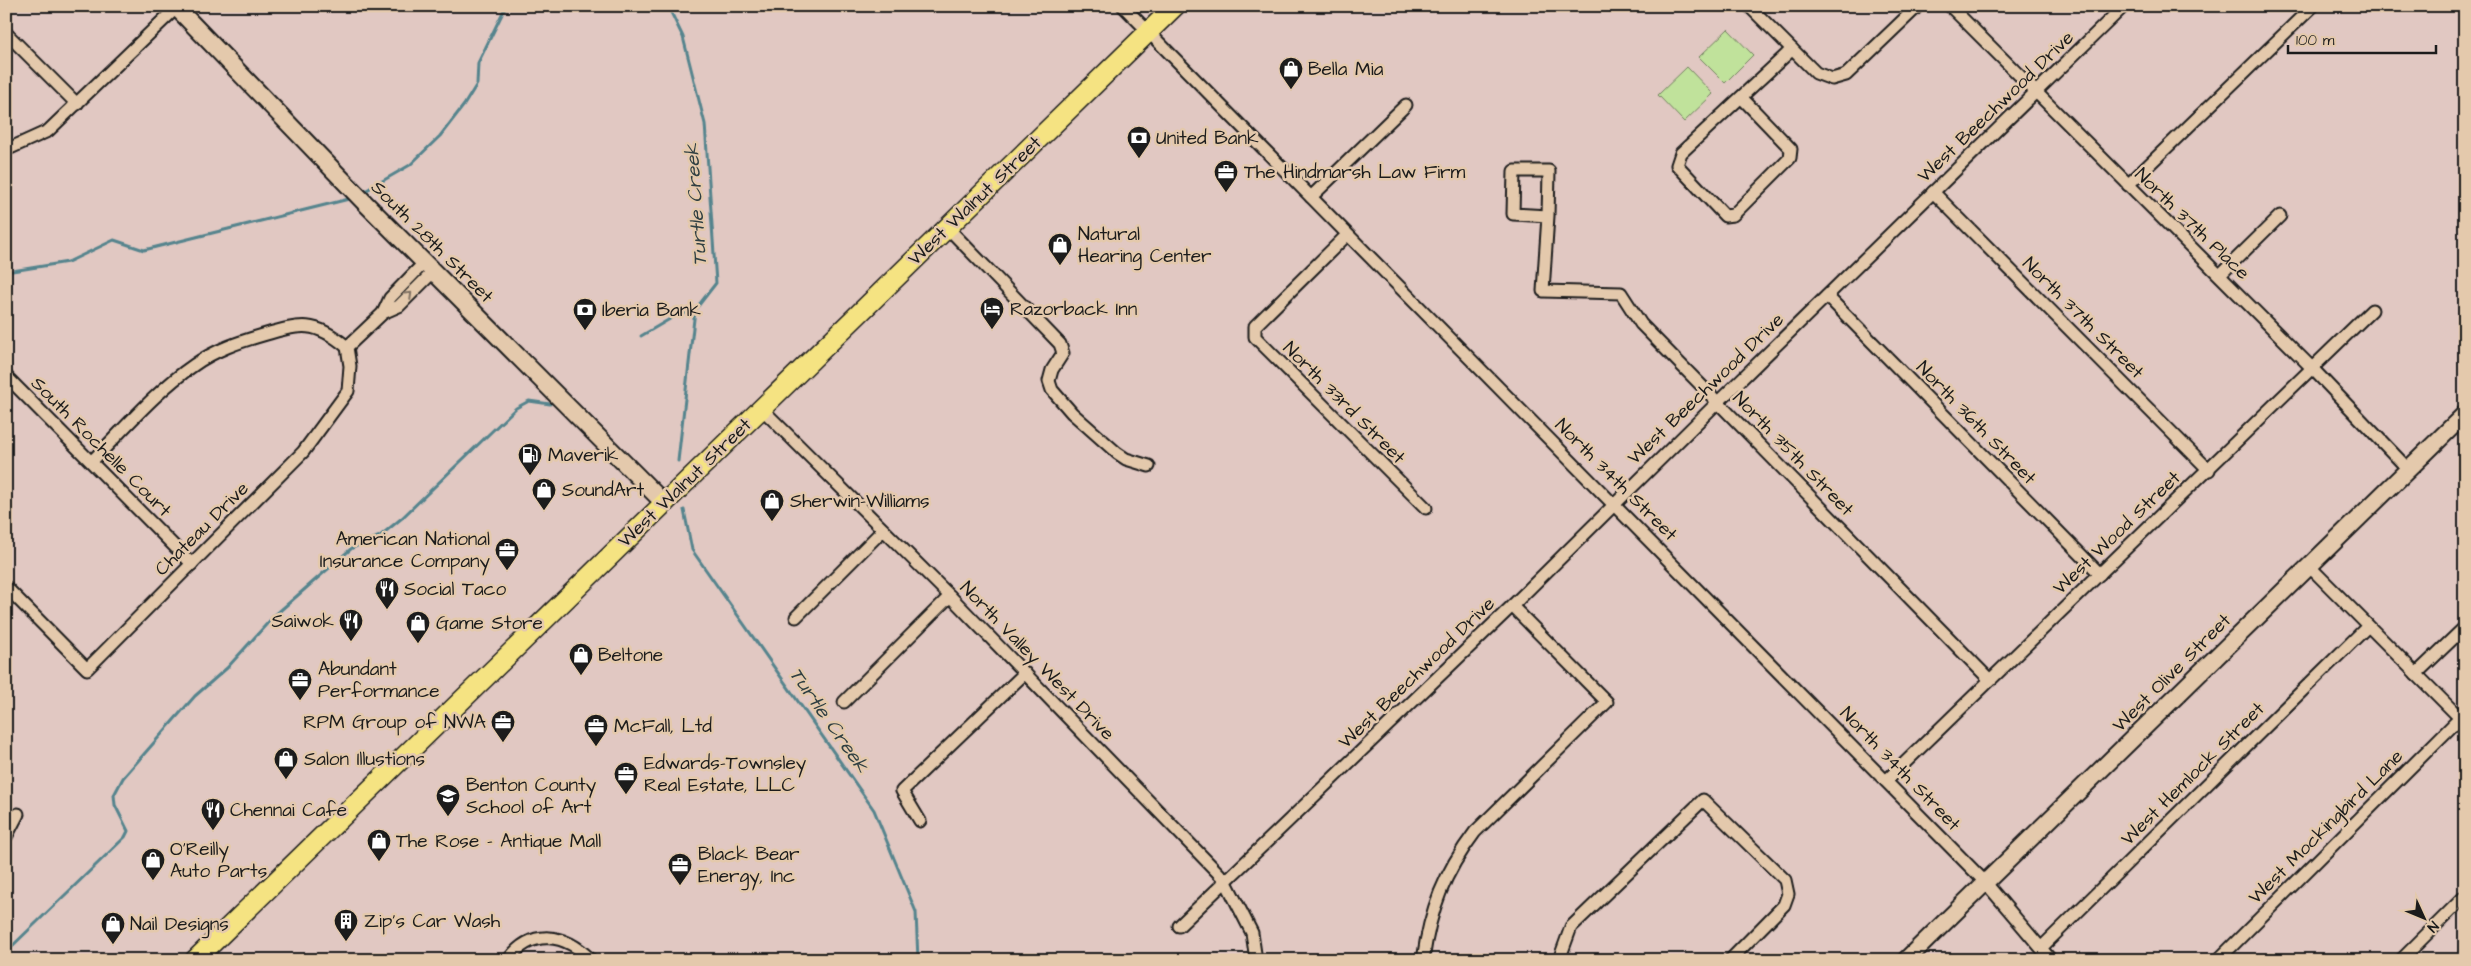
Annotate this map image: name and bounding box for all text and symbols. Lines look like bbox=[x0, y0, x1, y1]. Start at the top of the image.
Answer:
scale bar bbox=[2288, 22, 2436, 54]
street label: West Beechwood Drive bbox=[1912, 25, 2080, 189]
text: 100 m bbox=[2296, 30, 2335, 51]
shop icon: Bella Mia bbox=[1278, 56, 1304, 90]
place label: Bella Mia bbox=[1308, 56, 1384, 83]
bank icon: United Bank bbox=[1126, 125, 1152, 159]
place label: United Bank bbox=[1156, 125, 1259, 152]
street label: West Walnut Street bbox=[902, 130, 1048, 272]
water label: Turtle Creek bbox=[678, 142, 714, 267]
office icon: The Hindmarsh Law Firm bbox=[1213, 159, 1239, 193]
place label: The Hindmarsh Law Firm bbox=[1244, 159, 1466, 186]
street label: North 37th Place bbox=[2128, 162, 2256, 286]
street label: South 28th Street bbox=[365, 175, 500, 310]
place label: Natural Hearing Center bbox=[1078, 221, 1212, 271]
shop icon: Natural Hearing Center bbox=[1047, 232, 1073, 266]
street label: North 37th Street bbox=[2016, 251, 2150, 385]
one-way arrow bbox=[404, 292, 413, 301]
hotel icon: Razorback Inn bbox=[979, 296, 1005, 330]
place label: Razorback Inn bbox=[1010, 296, 1137, 323]
bank icon: Iberia Bank bbox=[572, 297, 598, 331]
place label: Iberia Bank bbox=[602, 297, 701, 324]
street label: West Beechwood Drive bbox=[1622, 307, 1790, 471]
street label: North 33rd Street bbox=[1277, 336, 1412, 471]
street label: North 36th Street bbox=[1910, 355, 2042, 491]
street label: South Rochelle Court bbox=[25, 371, 178, 524]
street label: North 35th Street bbox=[1726, 386, 1860, 523]
street label: West Walnut Street bbox=[612, 412, 758, 554]
street label: North 34th Street bbox=[1549, 413, 1684, 548]
fuel station icon: Maverik bbox=[517, 442, 543, 476]
place label: Maverik bbox=[548, 442, 619, 469]
street label: West Wood Street bbox=[2047, 465, 2187, 601]
street label: Chateau Drive bbox=[149, 476, 255, 582]
shop icon: SoundArt bbox=[531, 477, 557, 511]
place label: SoundArt bbox=[562, 477, 644, 504]
shop icon: Sherwin-Williams bbox=[759, 488, 785, 522]
place label: Sherwin-Williams bbox=[790, 488, 930, 515]
place label: American National Insurance Company bbox=[320, 526, 491, 576]
office icon: American National Insurance Company bbox=[494, 537, 520, 571]
street label: North Valley West Drive bbox=[953, 575, 1120, 747]
restaurant icon: Social Taco bbox=[374, 576, 400, 610]
place label: Social Taco bbox=[404, 576, 507, 603]
street label: West Beechwood Drive bbox=[1333, 591, 1501, 755]
street label: West Olive Street bbox=[2107, 607, 2238, 738]
place label: Saiwok bbox=[272, 608, 334, 635]
restaurant icon: Saiwok bbox=[338, 608, 364, 642]
shop icon: Game Store bbox=[405, 610, 431, 644]
place label: Game Store bbox=[436, 610, 543, 637]
shop icon: Beltone bbox=[568, 642, 594, 676]
place label: Beltone bbox=[598, 642, 663, 669]
place label: Abundant Performance bbox=[318, 656, 440, 705]
water label: Turtle Creek bbox=[782, 662, 876, 779]
office icon: Abundant Performance bbox=[287, 667, 313, 701]
street label: West Hemlock Street bbox=[2115, 696, 2271, 852]
street label: North 34th Street bbox=[1833, 701, 1967, 837]
place label: RPM Group of NWA bbox=[303, 709, 486, 736]
office icon: RPM Group of NWA bbox=[490, 709, 516, 743]
office icon: McFall, Ltd bbox=[583, 713, 609, 747]
place label: McFall, Ltd bbox=[614, 713, 712, 740]
street label: West Mockingbird Lane bbox=[2242, 743, 2410, 911]
shop icon: Salon Illustions bbox=[273, 746, 299, 780]
place label: Salon Illustions bbox=[304, 746, 425, 773]
place label: Edwards-Townsley Real Estate, LLC bbox=[644, 750, 807, 799]
office icon: Edwards-Townsley Real Estate, LLC bbox=[613, 761, 639, 795]
place label: Benton County School of Art bbox=[466, 772, 597, 821]
school or university icon: Benton County School of Art bbox=[435, 783, 461, 817]
restaurant icon: Chennai Cafe bbox=[200, 797, 226, 831]
place label: Chennai Cafe bbox=[230, 797, 347, 824]
shop icon: The Rose - Antique Mall bbox=[366, 828, 392, 862]
place label: The Rose - Antique Mall bbox=[396, 828, 601, 855]
place label: O'Reilly Auto Parts bbox=[170, 836, 267, 885]
place label: Black Bear Energy, Inc bbox=[698, 841, 800, 891]
shop icon: O'Reilly Auto Parts bbox=[140, 847, 166, 881]
office icon: Black Bear Energy, Inc bbox=[667, 852, 693, 886]
north arrow bbox=[2398, 894, 2448, 944]
building icon: Zip's Car Wash bbox=[333, 908, 359, 942]
place label: Zip's Car Wash bbox=[364, 908, 501, 935]
shop icon: Nail Designs bbox=[100, 911, 126, 945]
place label: Nail Designs bbox=[130, 911, 229, 939]
text: N bbox=[2422, 916, 2443, 937]

